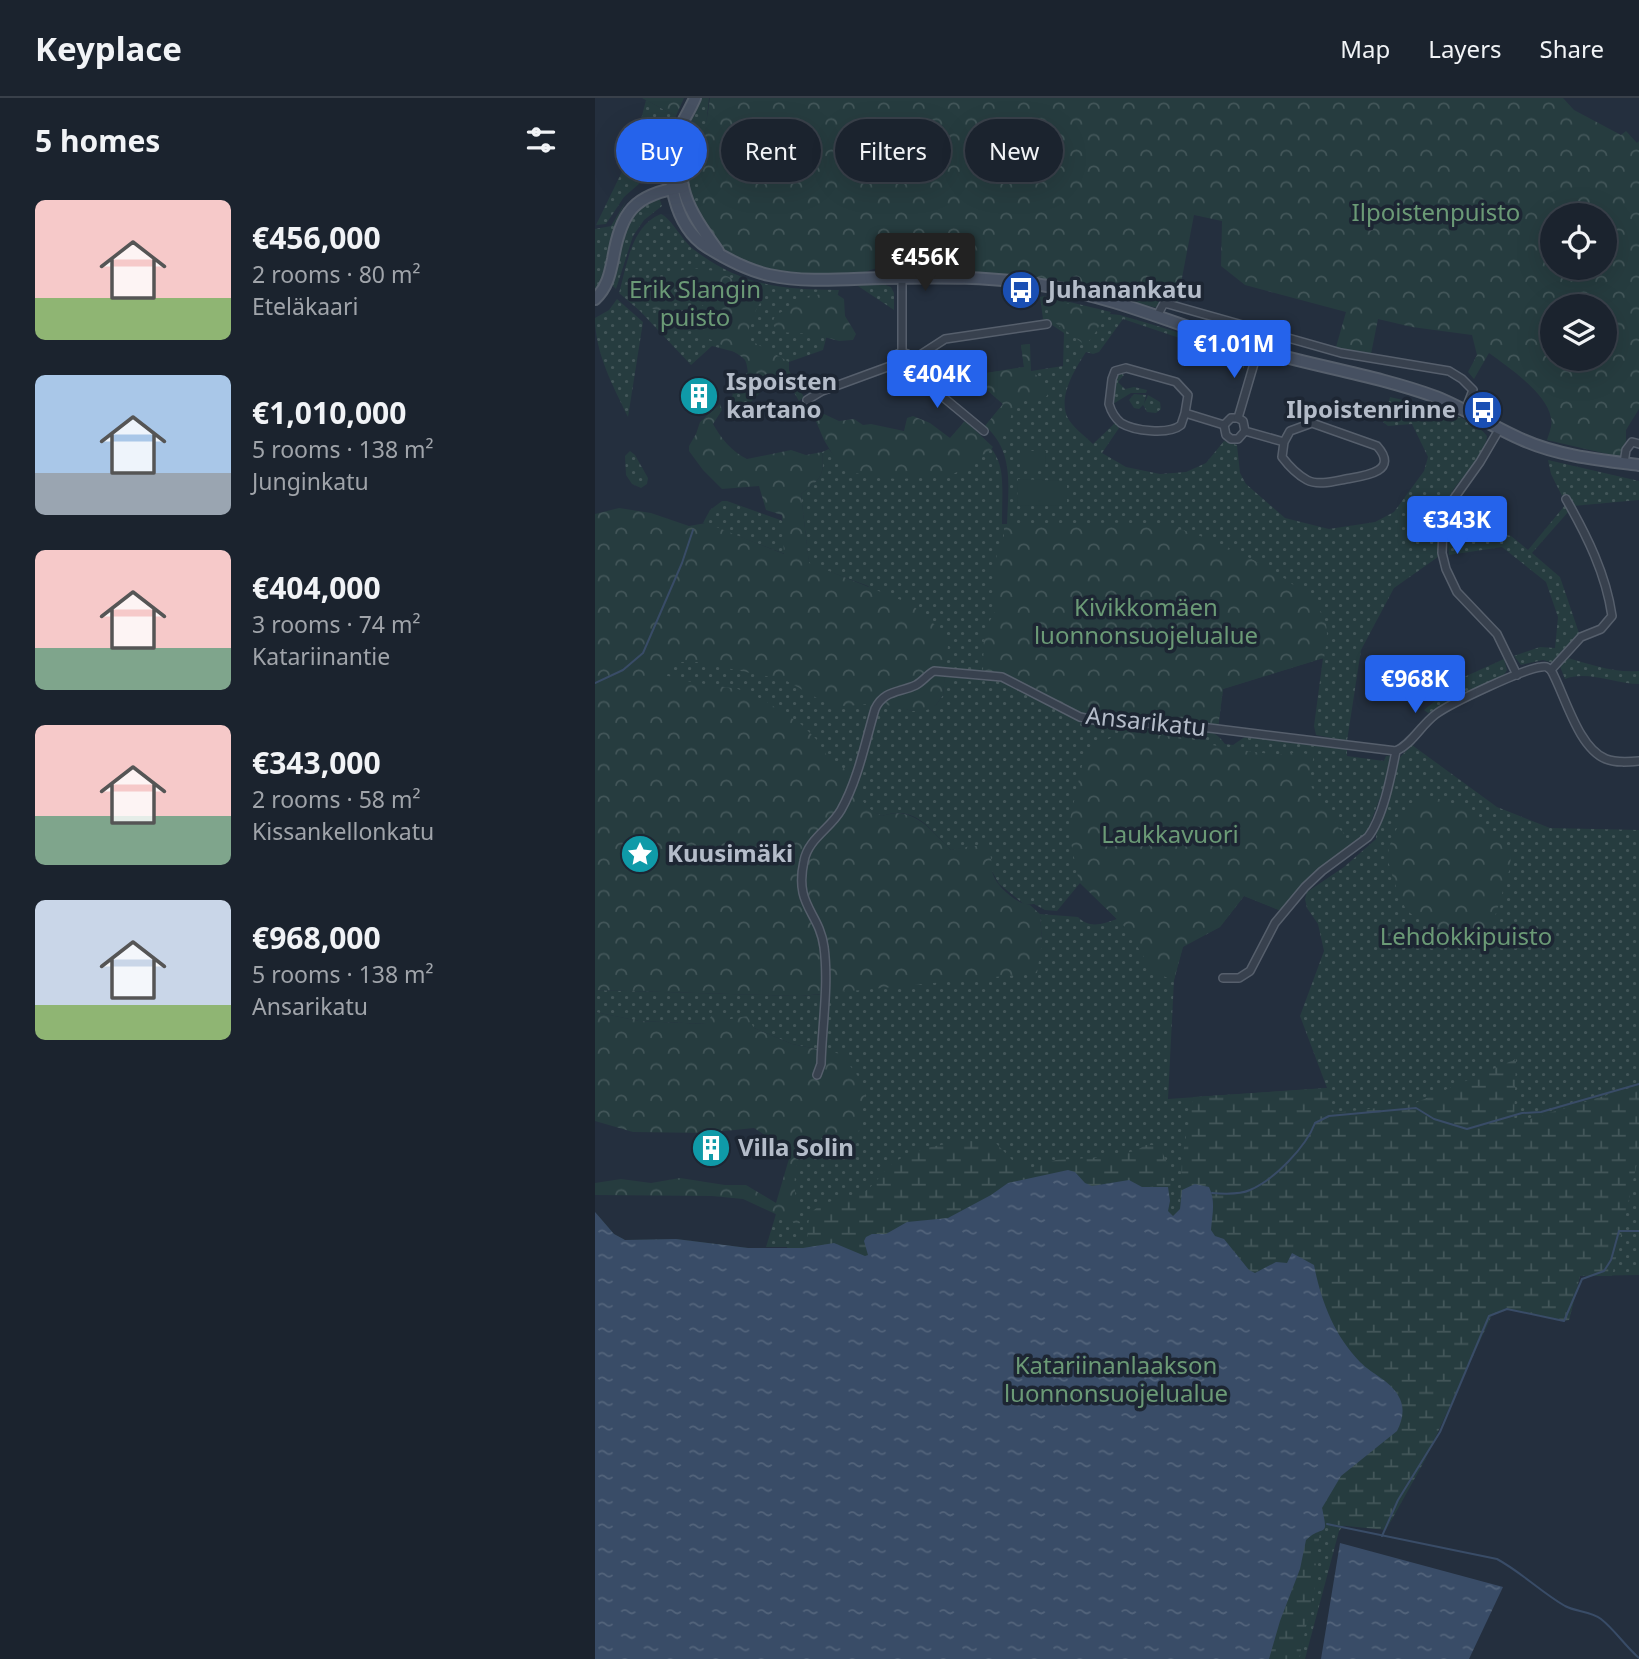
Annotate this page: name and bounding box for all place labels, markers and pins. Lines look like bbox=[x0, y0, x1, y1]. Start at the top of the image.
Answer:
pin: €456K bbox=[876, 234, 974, 293]
bus stop icon: Juhanankatu bbox=[1000, 269, 1042, 311]
place label: Juhanankatu bbox=[1046, 272, 1202, 305]
pin: €1.01M bbox=[1177, 320, 1291, 380]
pin: €404K bbox=[888, 350, 986, 410]
place label: Ispoisten kartano bbox=[726, 364, 837, 425]
building icon: Ispoisten kartano bbox=[678, 375, 720, 417]
bus stop icon: Ilpoistenrinne bbox=[1462, 389, 1504, 431]
place label: Ilpoistenrinne bbox=[1286, 392, 1456, 425]
pin: €343K bbox=[1408, 496, 1506, 556]
pin: €968K bbox=[1366, 656, 1464, 715]
place icon: Kuusimäki bbox=[619, 833, 661, 875]
place label: Kuusimäki bbox=[667, 836, 793, 869]
building icon: Villa Solin bbox=[690, 1127, 732, 1169]
place label: Villa Solin bbox=[738, 1130, 854, 1163]

